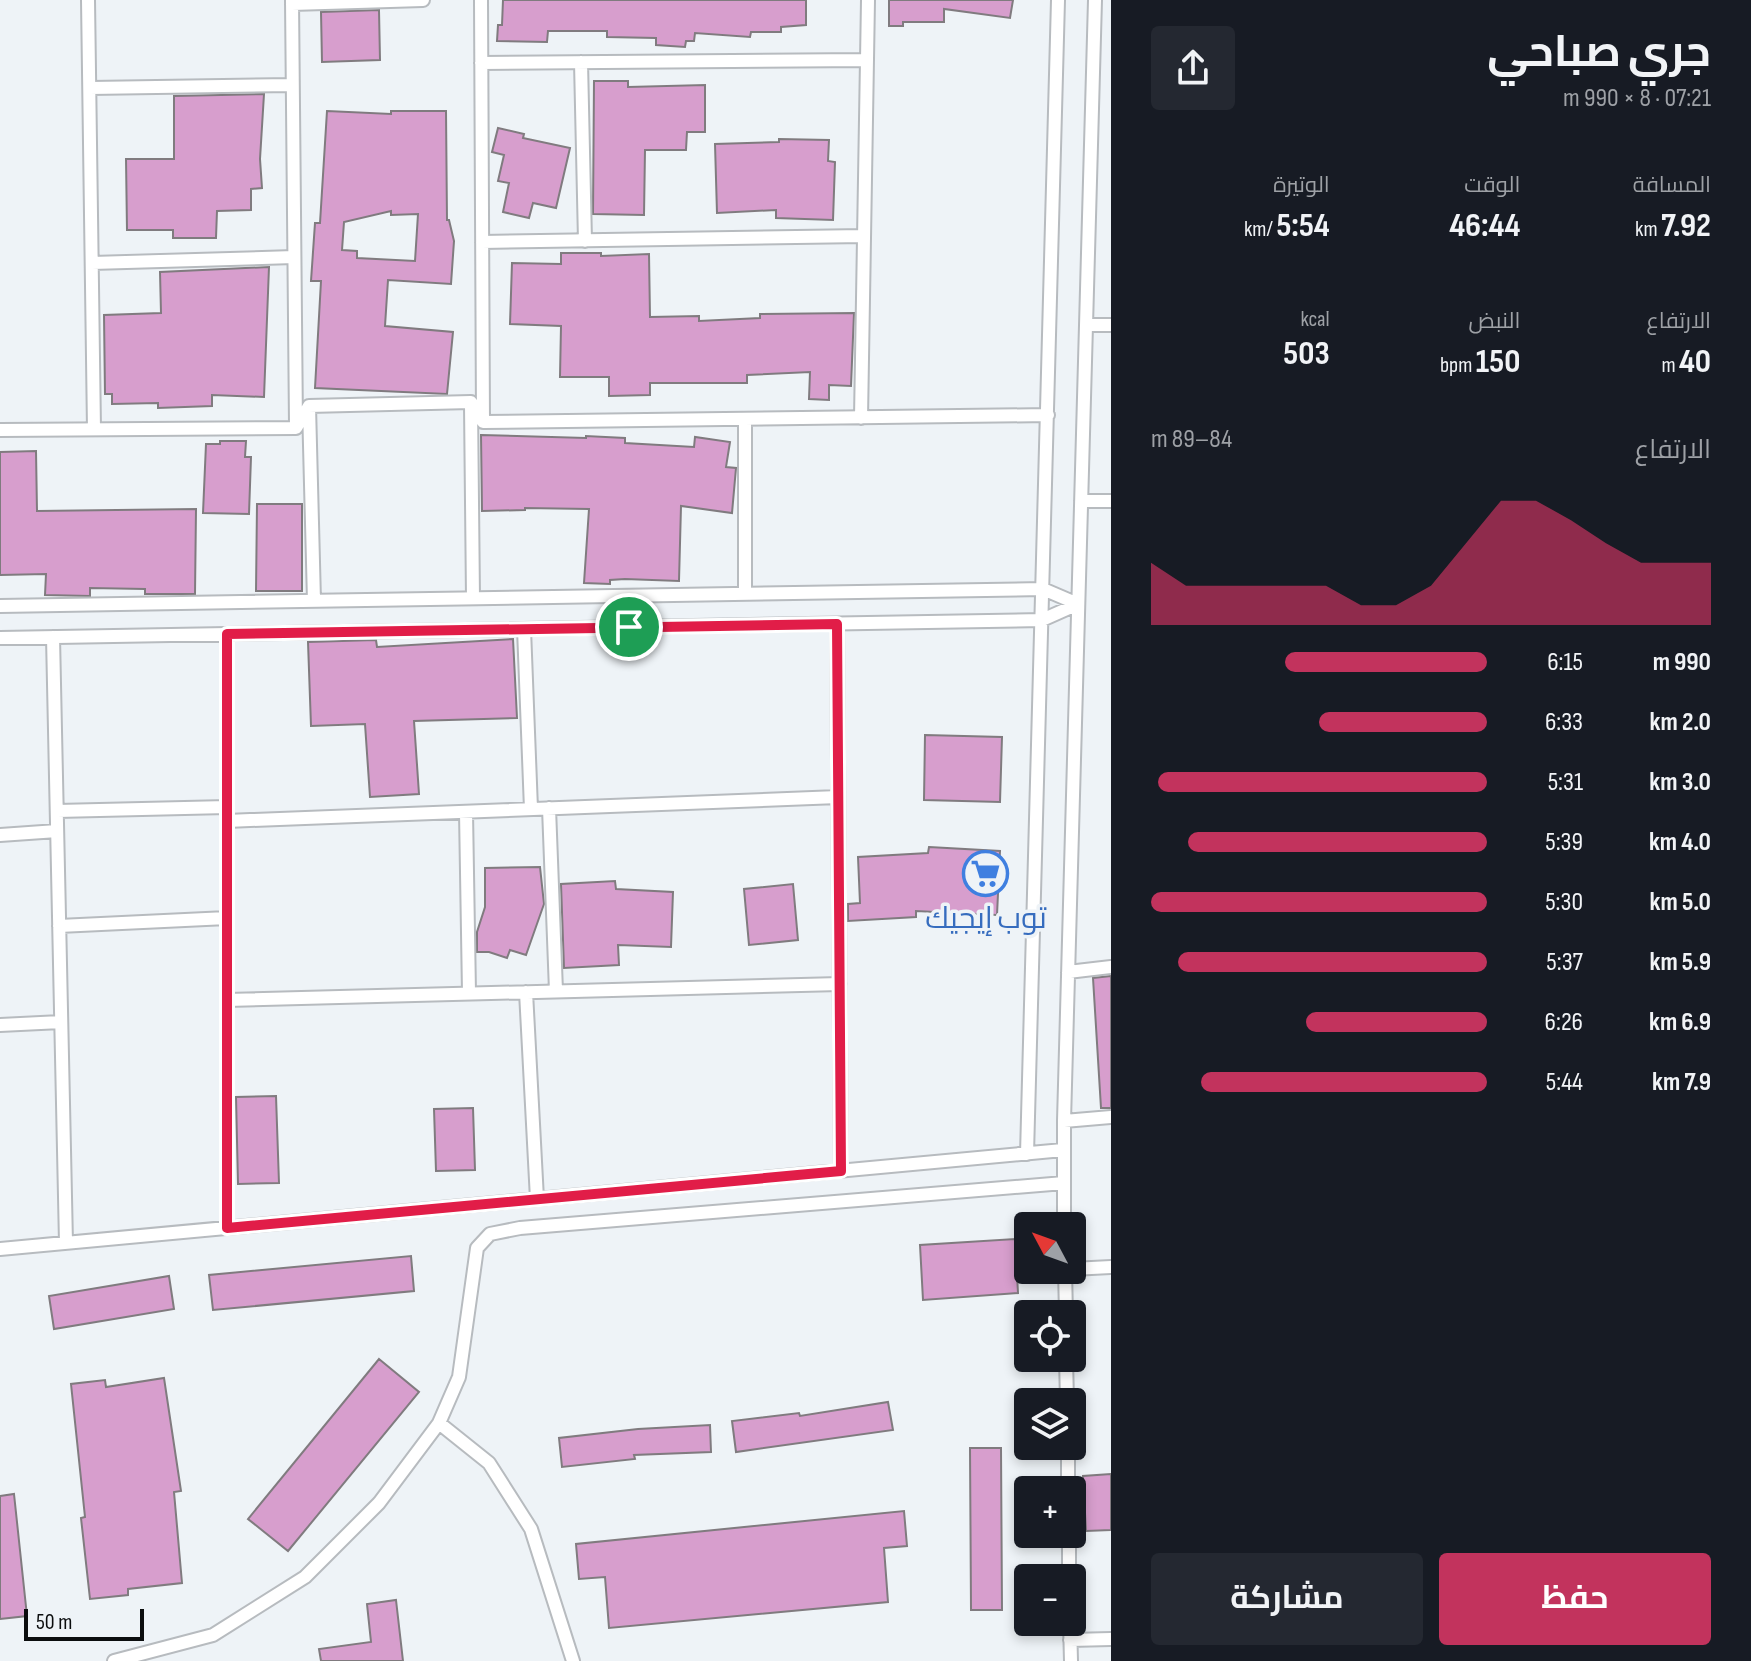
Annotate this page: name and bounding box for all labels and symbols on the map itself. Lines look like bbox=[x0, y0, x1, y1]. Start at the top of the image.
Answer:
pin bbox=[595, 593, 663, 661]
supermarket icon: توب إيجيك bbox=[962, 849, 1010, 897]
place label: توب إيجيك bbox=[925, 901, 1047, 937]
north arrow bbox=[1014, 1212, 1086, 1284]
scale bar bbox=[24, 1605, 144, 1641]

